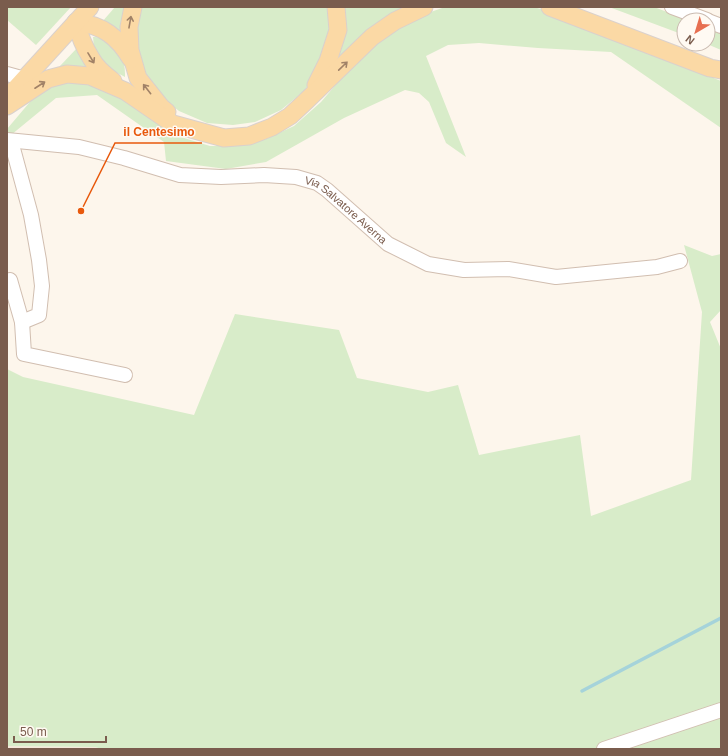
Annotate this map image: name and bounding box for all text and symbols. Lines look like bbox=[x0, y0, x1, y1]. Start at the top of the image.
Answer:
north arrow bbox=[676, 12, 716, 52]
one-way arrow bbox=[127, 16, 135, 29]
text: N bbox=[683, 33, 697, 47]
one-way arrow bbox=[88, 52, 96, 64]
one-way arrow bbox=[338, 62, 348, 71]
one-way arrow bbox=[34, 81, 45, 89]
one-way arrow bbox=[142, 83, 151, 94]
callout: il Centesimo bbox=[115, 119, 202, 143]
text: il Centesimo bbox=[123, 125, 195, 139]
street label: Via Salvatore Averna bbox=[303, 174, 390, 247]
scale bar bbox=[14, 718, 106, 744]
text: 50 m bbox=[20, 725, 47, 739]

